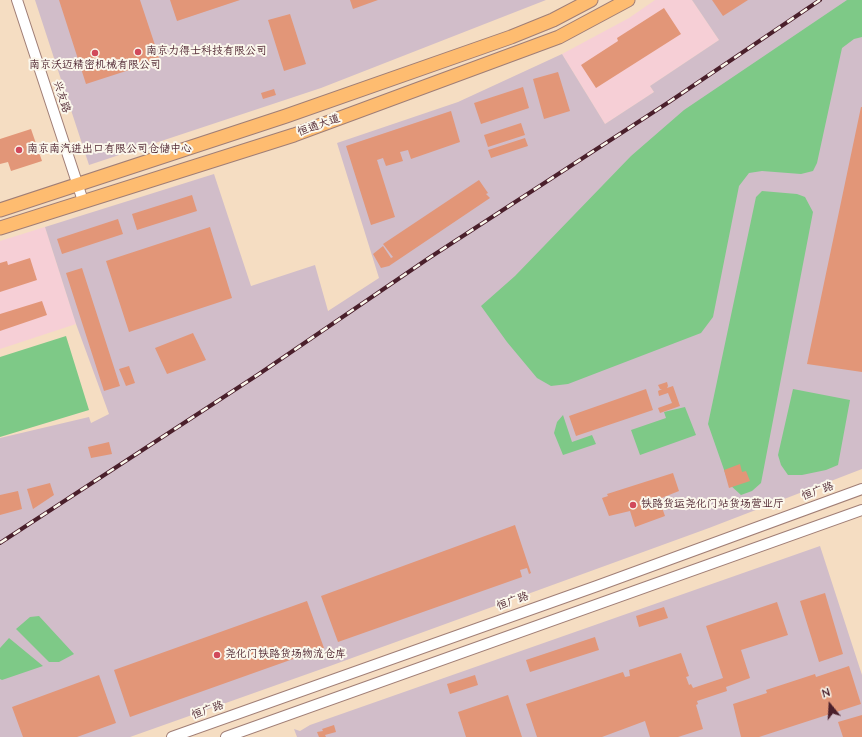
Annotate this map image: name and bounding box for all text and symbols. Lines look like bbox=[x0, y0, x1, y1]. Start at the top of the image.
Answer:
place label: 南京力得士科技有限公司 bbox=[146, 45, 267, 59]
marker: 南京力得士科技有限公司 bbox=[133, 47, 143, 57]
marker: 南京沃迈精密机械有限公司 bbox=[90, 48, 100, 58]
place label: 南京沃迈精密机械有限公司 bbox=[29, 59, 161, 73]
street label: 兴友路 bbox=[50, 79, 72, 115]
street label: 恒通大道 bbox=[296, 112, 342, 140]
place label: 南京南汽进出口有限公司仓储中心 bbox=[27, 143, 192, 157]
marker: 南京南汽进出口有限公司仓储中心 bbox=[14, 145, 24, 155]
street label: 恒广路 bbox=[800, 480, 836, 504]
place label: 铁路货运尧化门站货场营业厅 bbox=[641, 498, 784, 512]
marker: 铁路货运尧化门站货场营业厅 bbox=[628, 500, 638, 510]
street label: 恒广路 bbox=[495, 590, 531, 614]
place label: 尧化门铁路货场物流仓库 bbox=[225, 648, 346, 662]
marker: 尧化门铁路货场物流仓库 bbox=[212, 650, 222, 660]
north arrow bbox=[810, 685, 850, 725]
text: N bbox=[821, 685, 832, 701]
street label: 恒广路 bbox=[190, 699, 226, 723]

